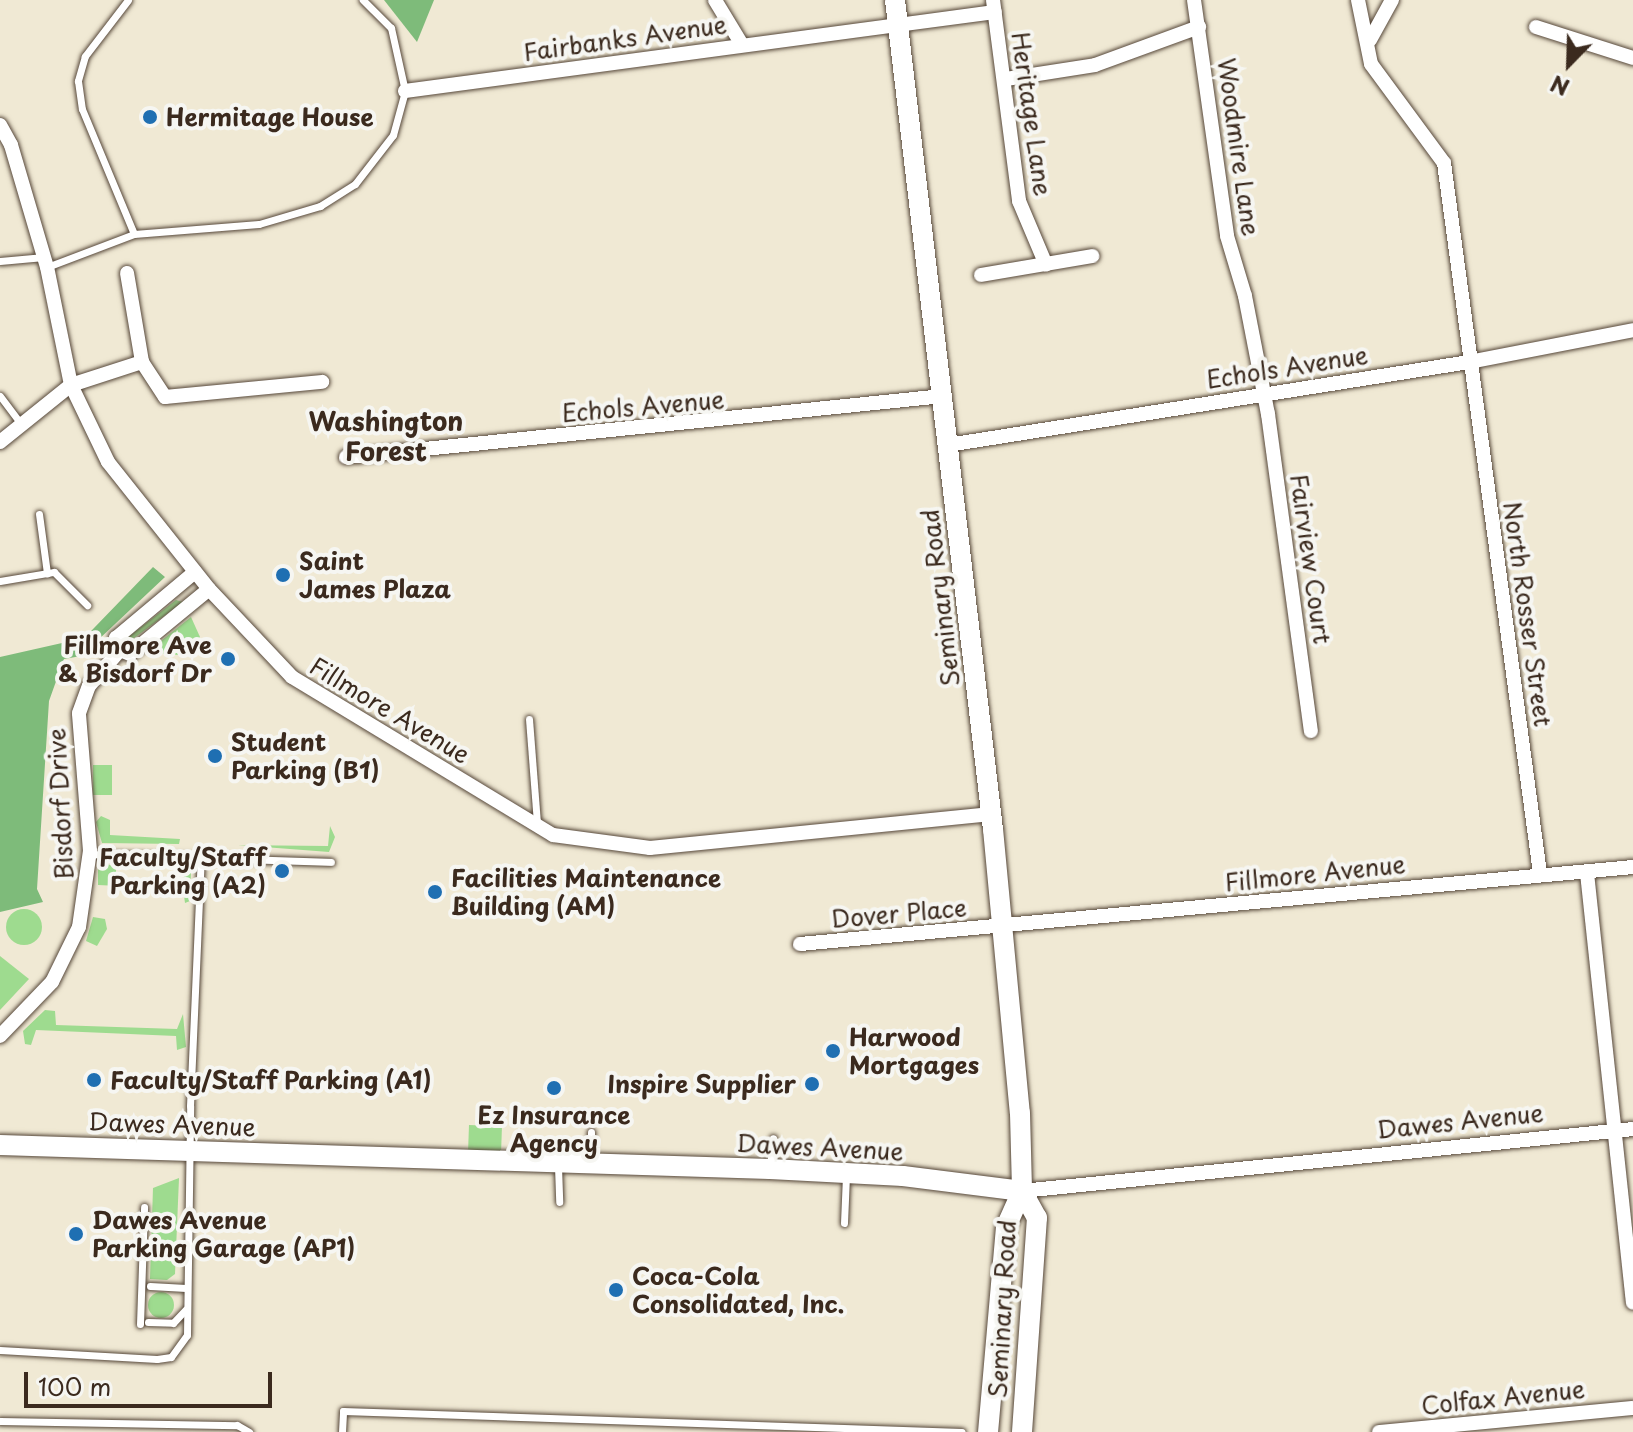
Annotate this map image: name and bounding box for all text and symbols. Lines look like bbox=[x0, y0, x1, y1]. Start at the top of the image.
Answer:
street label: Fairbanks Avenue bbox=[522, 10, 728, 66]
north arrow bbox=[1529, 24, 1609, 104]
street label: Heritage Lane bbox=[1006, 31, 1058, 197]
street label: Woodmire Lane bbox=[1212, 56, 1266, 238]
text: N bbox=[1545, 68, 1574, 105]
place label: Hermitage House bbox=[166, 103, 376, 131]
marker: Hermitage House bbox=[141, 108, 159, 126]
street label: Echols Avenue bbox=[1205, 340, 1369, 394]
street label: Echols Avenue bbox=[561, 385, 725, 427]
district label: Washington Forest bbox=[309, 405, 463, 466]
street label: Fairview Court bbox=[1285, 473, 1337, 645]
street label: North Rosser Street bbox=[1498, 498, 1558, 730]
street label: Seminary Road bbox=[915, 509, 965, 687]
place label: Saint James Plaza bbox=[299, 547, 452, 603]
marker: Saint James Plaza bbox=[274, 566, 292, 584]
place label: Fillmore Ave & Bisdorf Dr bbox=[56, 631, 212, 687]
marker: Fillmore Ave & Bisdorf Dr bbox=[219, 650, 237, 668]
street label: Fillmore Avenue bbox=[305, 651, 475, 769]
street label: Bisdorf Drive bbox=[42, 728, 78, 880]
place label: Student Parking (B1) bbox=[231, 728, 381, 784]
marker: Student Parking (B1) bbox=[206, 747, 224, 765]
place label: Faculty/Staff Parking (A2) bbox=[99, 843, 266, 899]
street label: Fillmore Avenue bbox=[1223, 849, 1407, 897]
marker: Faculty/Staff Parking (A2) bbox=[273, 862, 291, 880]
place label: Facilities Maintenance Building (AM) bbox=[451, 864, 723, 920]
marker: Facilities Maintenance Building (AM) bbox=[426, 883, 444, 901]
street label: Dover Place bbox=[830, 893, 968, 933]
place label: Harwood Mortgages bbox=[849, 1023, 979, 1079]
marker: Harwood Mortgages bbox=[824, 1042, 842, 1060]
place label: Faculty/Staff Parking (A1) bbox=[110, 1066, 435, 1094]
place label: Inspire Supplier bbox=[608, 1070, 796, 1098]
marker: Faculty/Staff Parking (A1) bbox=[85, 1071, 103, 1089]
marker: Inspire Supplier bbox=[803, 1075, 821, 1093]
marker: Ez Insurance Agency bbox=[545, 1079, 563, 1097]
street label: Dawes Avenue bbox=[1376, 1098, 1544, 1144]
place label: Ez Insurance Agency bbox=[476, 1101, 632, 1157]
street label: Dawes Avenue bbox=[88, 1107, 256, 1141]
street label: Dawes Avenue bbox=[736, 1128, 904, 1166]
place label: Dawes Avenue Parking Garage (AP1) bbox=[92, 1206, 357, 1262]
street label: Seminary Road bbox=[983, 1220, 1021, 1398]
marker: Dawes Avenue Parking Garage (AP1) bbox=[67, 1225, 85, 1243]
place label: Coca-Cola Consolidated, Inc. bbox=[632, 1262, 844, 1318]
marker: Coca-Cola Consolidated, Inc. bbox=[607, 1281, 625, 1299]
scale bar bbox=[28, 1356, 276, 1406]
text: 100 m bbox=[38, 1368, 111, 1404]
street label: Colfax Avenue bbox=[1419, 1374, 1587, 1420]

